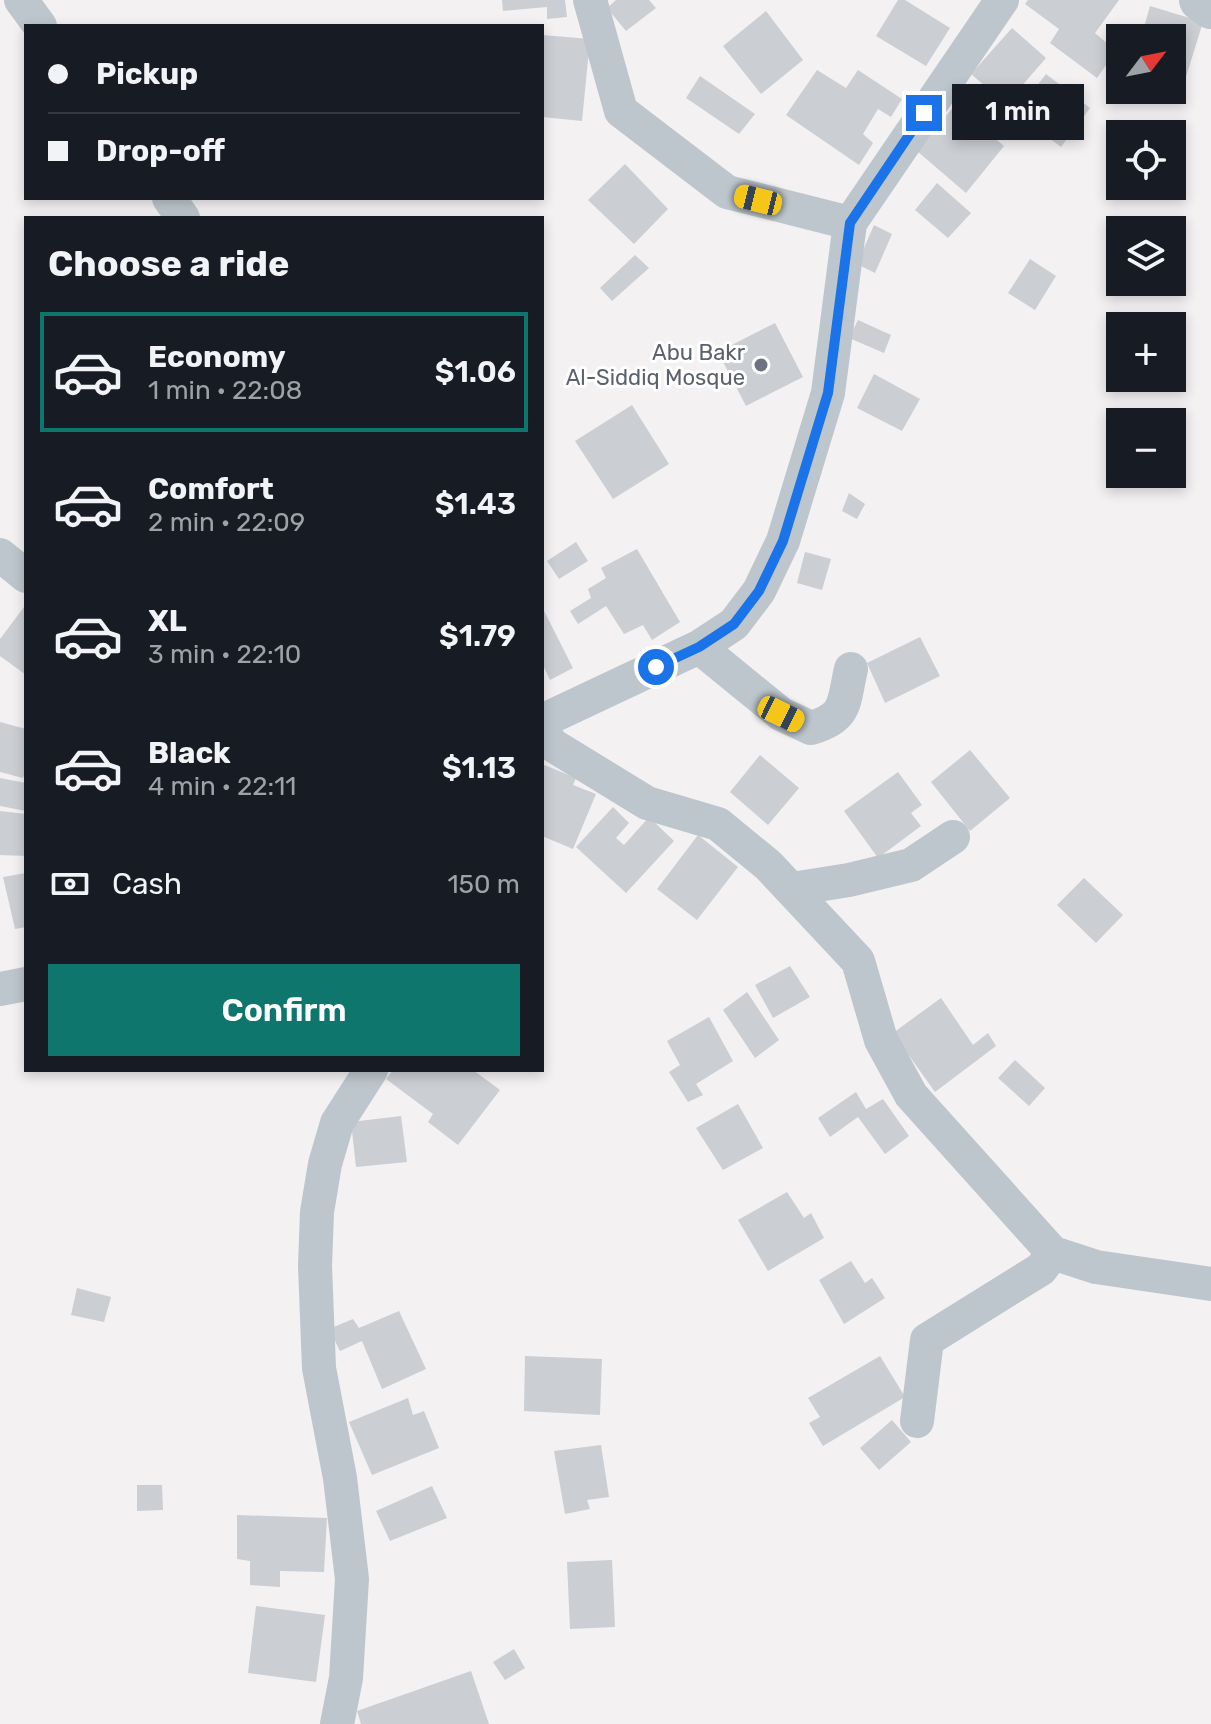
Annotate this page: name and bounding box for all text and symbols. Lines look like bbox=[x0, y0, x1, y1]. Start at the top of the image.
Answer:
north arrow bbox=[1106, 24, 1186, 104]
map controls bbox=[1106, 24, 1186, 488]
text: Pickup bbox=[96, 56, 198, 92]
callout: 1 min bbox=[952, 85, 1084, 141]
route end bbox=[906, 95, 942, 131]
text: 1 min bbox=[985, 96, 1051, 127]
button: locate bbox=[1106, 120, 1186, 200]
text: Drop-off bbox=[96, 133, 225, 169]
car bbox=[732, 183, 784, 217]
button: layers bbox=[1106, 216, 1186, 296]
text: Choose a ride bbox=[48, 242, 289, 285]
button: + bbox=[1106, 312, 1186, 392]
icon: car bbox=[52, 336, 124, 408]
text: Economy bbox=[148, 339, 286, 375]
place label: Abu Bakr Al-Siddiq Mosque bbox=[566, 339, 746, 391]
text: $1.06 bbox=[435, 354, 516, 390]
marker: Abu Bakr Al-Siddiq Mosque bbox=[752, 356, 770, 374]
text: 1 min · 22:08 bbox=[148, 375, 302, 406]
button: − bbox=[1106, 408, 1186, 488]
icon: car bbox=[52, 468, 124, 540]
text: Comfort bbox=[148, 471, 274, 507]
text: $1.43 bbox=[435, 486, 516, 522]
text: 2 min · 22:09 bbox=[148, 507, 305, 538]
icon: car bbox=[52, 600, 124, 672]
text: XL bbox=[148, 603, 187, 639]
text: $1.79 bbox=[439, 618, 516, 654]
text: 3 min · 22:10 bbox=[148, 639, 301, 670]
route start bbox=[638, 649, 674, 685]
car bbox=[754, 693, 808, 735]
icon: car bbox=[52, 732, 124, 804]
text: Black bbox=[148, 735, 231, 771]
text: $1.13 bbox=[442, 750, 516, 786]
text: 4 min · 22:11 bbox=[148, 771, 296, 802]
icon: cash bbox=[48, 862, 92, 906]
text: Cash bbox=[112, 866, 182, 902]
text: 150 m bbox=[447, 869, 520, 900]
button: Confirm bbox=[48, 964, 520, 1056]

